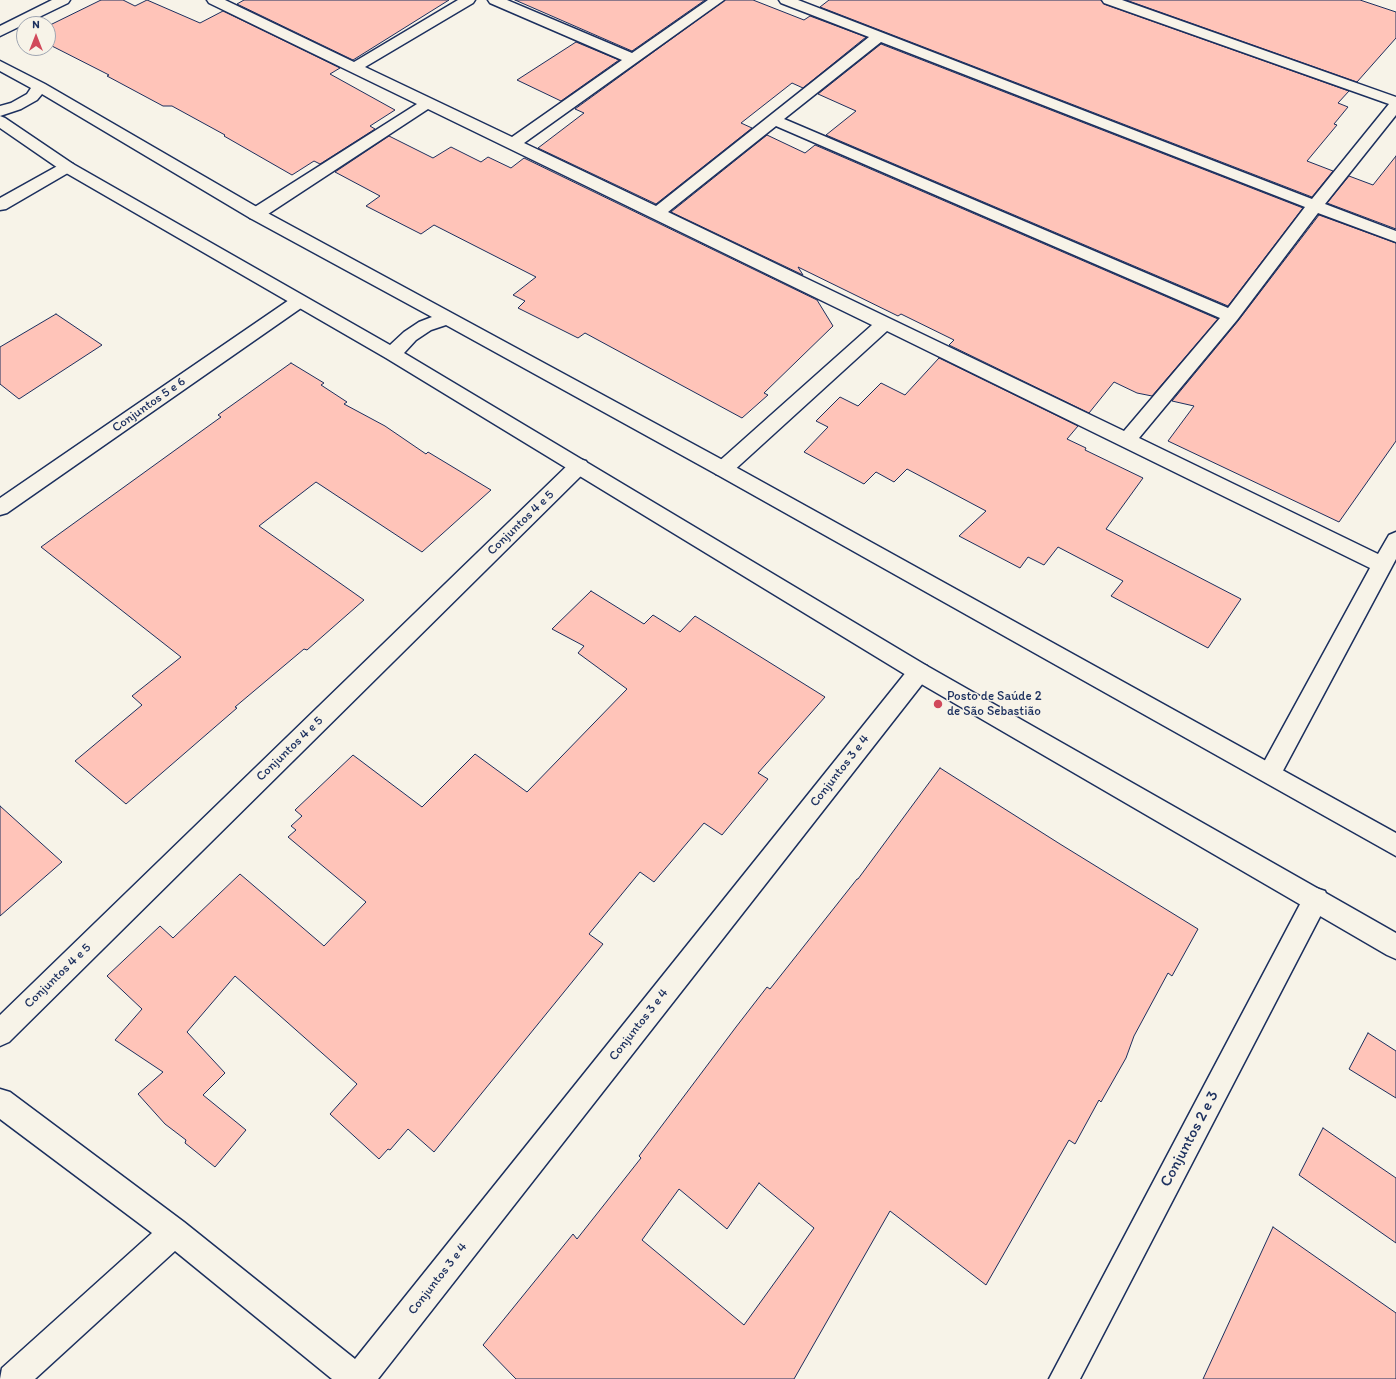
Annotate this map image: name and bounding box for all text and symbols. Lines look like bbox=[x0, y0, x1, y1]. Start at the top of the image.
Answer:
north arrow bbox=[16, 16, 56, 56]
text: N bbox=[32, 18, 40, 31]
street label: Conjuntos 5 e 6 bbox=[109, 374, 189, 436]
street label: Conjuntos 4 e 5 bbox=[484, 487, 558, 559]
place label: Posto de Saúde 2 de São Sebastião bbox=[947, 689, 1041, 720]
marker: Posto de Saúde 2 de São Sebastião bbox=[932, 698, 944, 710]
street label: Conjuntos 4 e 5 bbox=[253, 713, 327, 785]
street label: Conjuntos 3 e 4 bbox=[807, 732, 873, 810]
street label: Conjuntos 4 e 5 bbox=[21, 940, 95, 1012]
street label: Conjuntos 3 e 4 bbox=[606, 986, 672, 1064]
street label: Conjuntos 2 e 3 bbox=[1157, 1088, 1223, 1190]
street label: Conjuntos 3 e 4 bbox=[405, 1240, 471, 1318]

